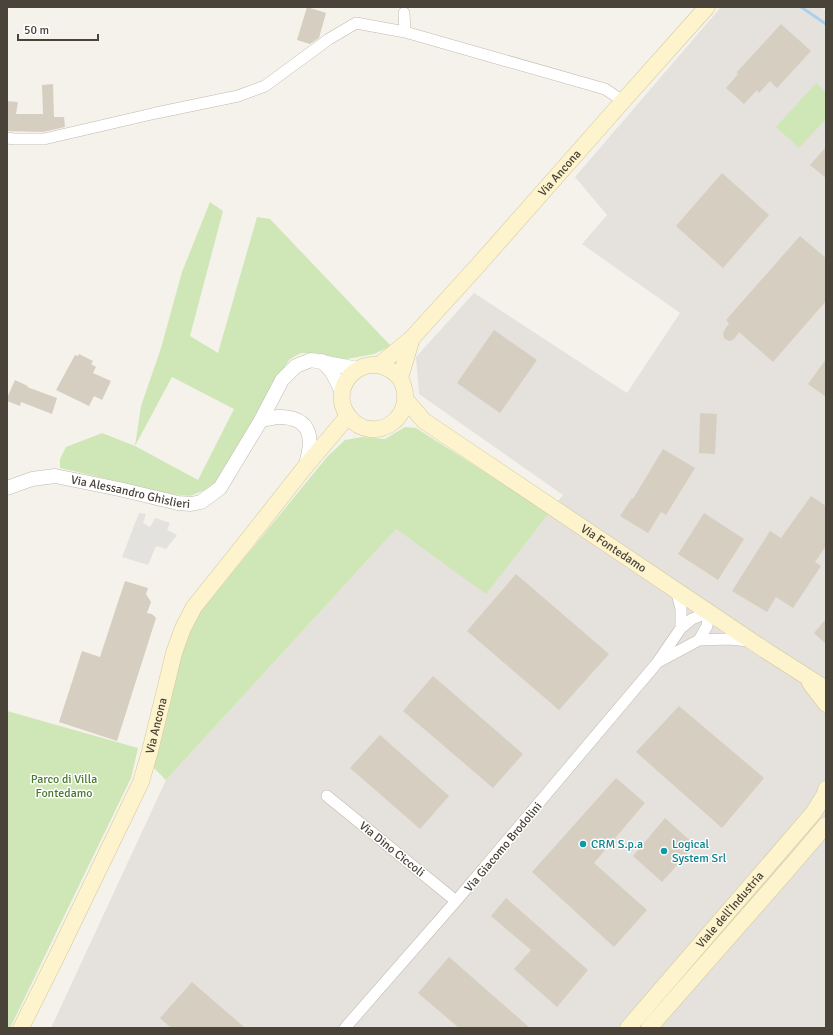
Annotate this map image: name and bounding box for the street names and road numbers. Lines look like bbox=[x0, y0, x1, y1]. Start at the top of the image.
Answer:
street label: Via Ancona bbox=[535, 147, 584, 200]
street label: Via Alessandro Ghislieri bbox=[70, 472, 191, 512]
street label: Via Fontedamo bbox=[578, 521, 649, 576]
street label: Via Ancona bbox=[143, 696, 171, 755]
street label: Via Giacomo Brodolini bbox=[461, 799, 545, 895]
street label: Via Dino Ciccoli bbox=[356, 818, 427, 880]
street label: Viale dell'Industria bbox=[693, 869, 767, 951]

